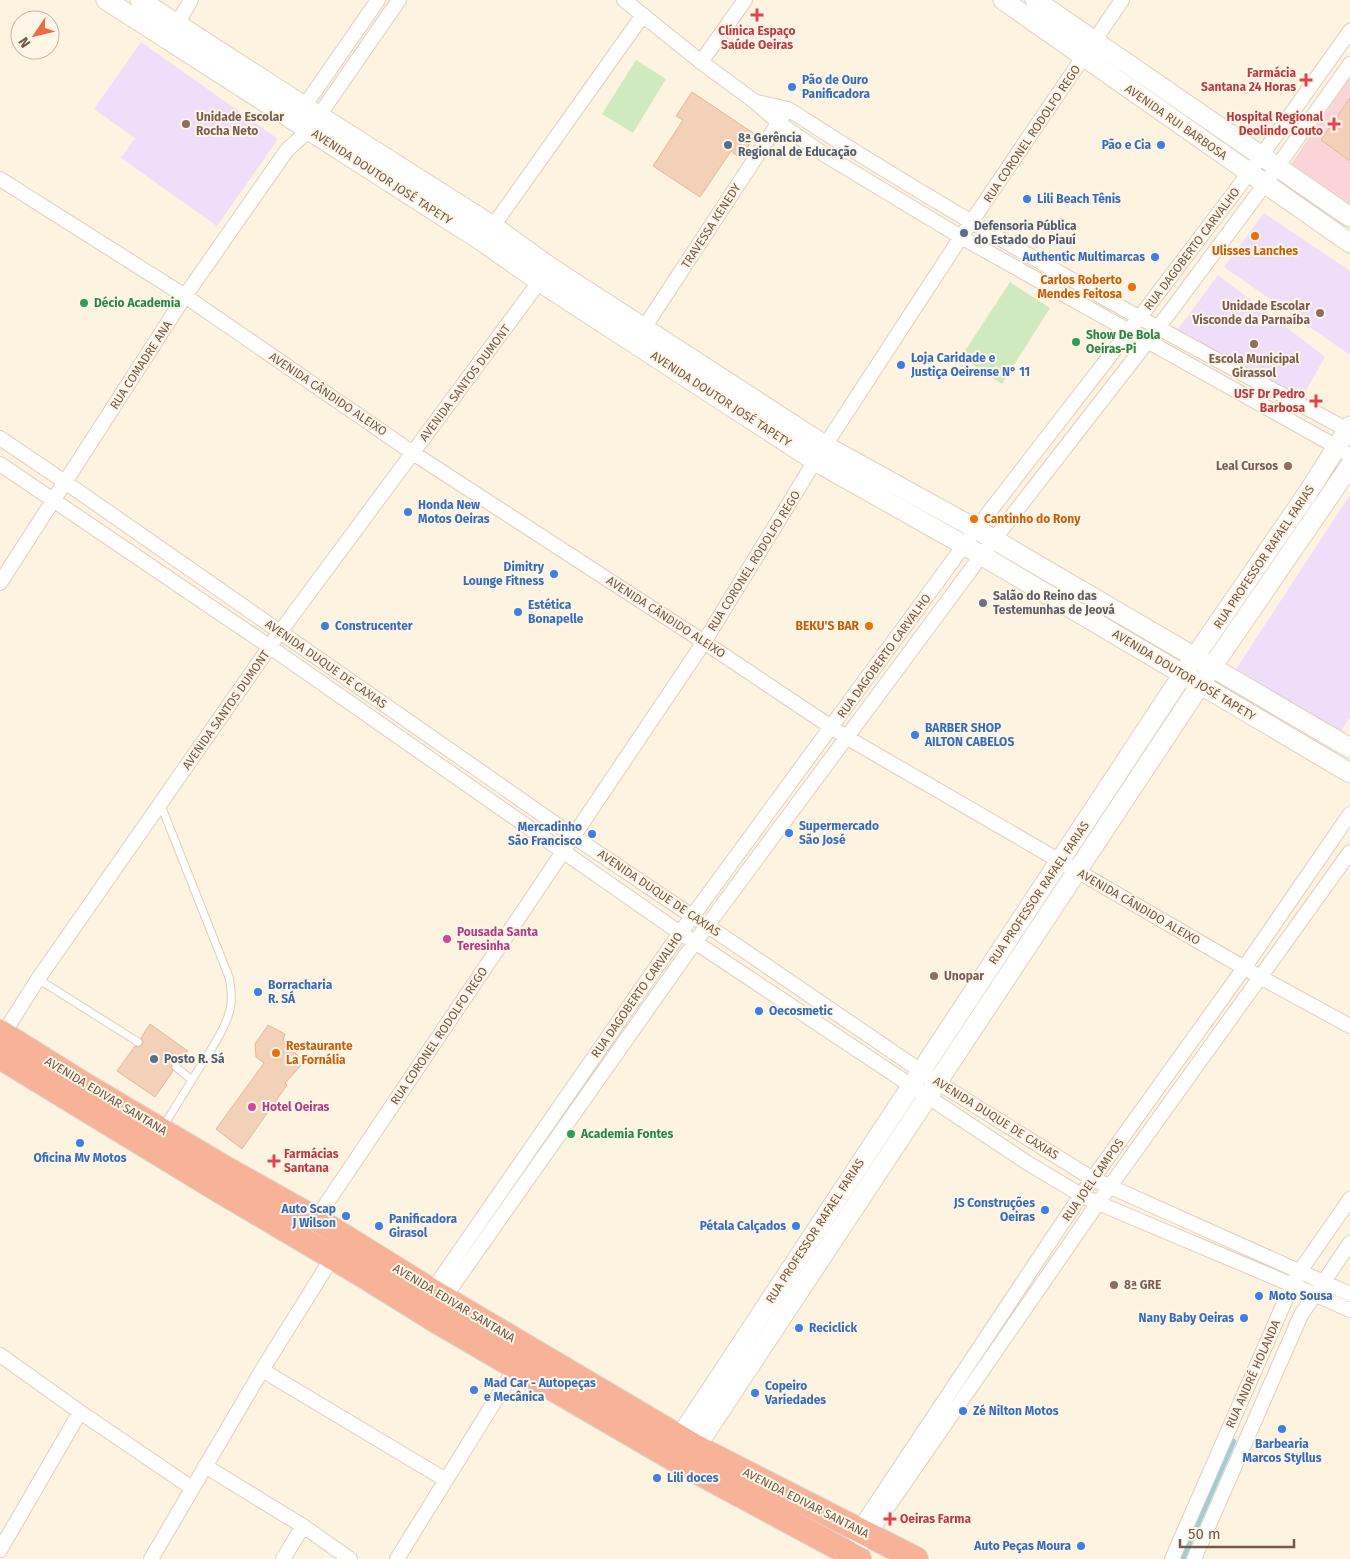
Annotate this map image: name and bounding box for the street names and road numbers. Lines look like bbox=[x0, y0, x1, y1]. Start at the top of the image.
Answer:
street label: RUA CORONEL RODOLFO REGO bbox=[981, 62, 1083, 206]
street label: AVENIDA RUI BARBOSA bbox=[1122, 81, 1230, 163]
street label: AVENIDA DOUTOR JOSÉ TAPETY bbox=[309, 125, 456, 228]
street label: TRAVESSA KENEDY bbox=[678, 181, 744, 271]
street label: RUA DAGOBERTO CARVALHO bbox=[1141, 185, 1243, 313]
street label: RUA COMADRE ANA bbox=[107, 318, 175, 412]
street label: AVENIDA SANTOS DUMONT bbox=[417, 321, 514, 444]
street label: AVENIDA DOUTOR JOSÉ TAPETY bbox=[648, 347, 795, 450]
street label: AVENIDA CÂNDIDO ALEIXO bbox=[267, 349, 390, 439]
street label: RUA PROFESSOR RAFAEL FARIAS bbox=[1211, 482, 1317, 631]
street label: RUA CORONEL RODOLFO REGO bbox=[705, 488, 803, 634]
street label: AVENIDA CÂNDIDO ALEIXO bbox=[604, 572, 729, 661]
street label: RUA DAGOBERTO CARVALHO bbox=[834, 591, 934, 721]
street label: AVENIDA DUQUE DE CAXIAS bbox=[263, 617, 390, 712]
street label: AVENIDA DOUTOR JOSÉ TAPETY bbox=[1110, 626, 1259, 724]
street label: AVENIDA SANTOS DUMONT bbox=[179, 647, 273, 772]
street label: RUA PROFESSOR RAFAEL FARIAS bbox=[986, 818, 1092, 967]
street label: AVENIDA DUQUE DE CAXIAS bbox=[595, 847, 723, 940]
street label: AVENIDA CÂNDIDO ALEIXO bbox=[1075, 865, 1203, 948]
street label: RUA DAGOBERTO CARVALHO bbox=[588, 930, 686, 1060]
street label: RUA CORONEL RODOLFO REGO bbox=[388, 964, 490, 1108]
street label: AVENIDA EDIVAR SANTANA bbox=[42, 1054, 170, 1138]
street label: AVENIDA DUQUE DE CAXIAS bbox=[931, 1074, 1062, 1163]
street label: RUA JOEL CAMPOS bbox=[1059, 1136, 1127, 1224]
street label: RUA PROFESSOR RAFAEL FARIAS bbox=[763, 1156, 867, 1306]
street label: AVENIDA EDIVAR SANTANA bbox=[390, 1261, 518, 1345]
street label: RUA ANDRÉ HOLANDA bbox=[1222, 1317, 1283, 1430]
street label: AVENIDA EDIVAR SANTANA bbox=[741, 1465, 872, 1541]

